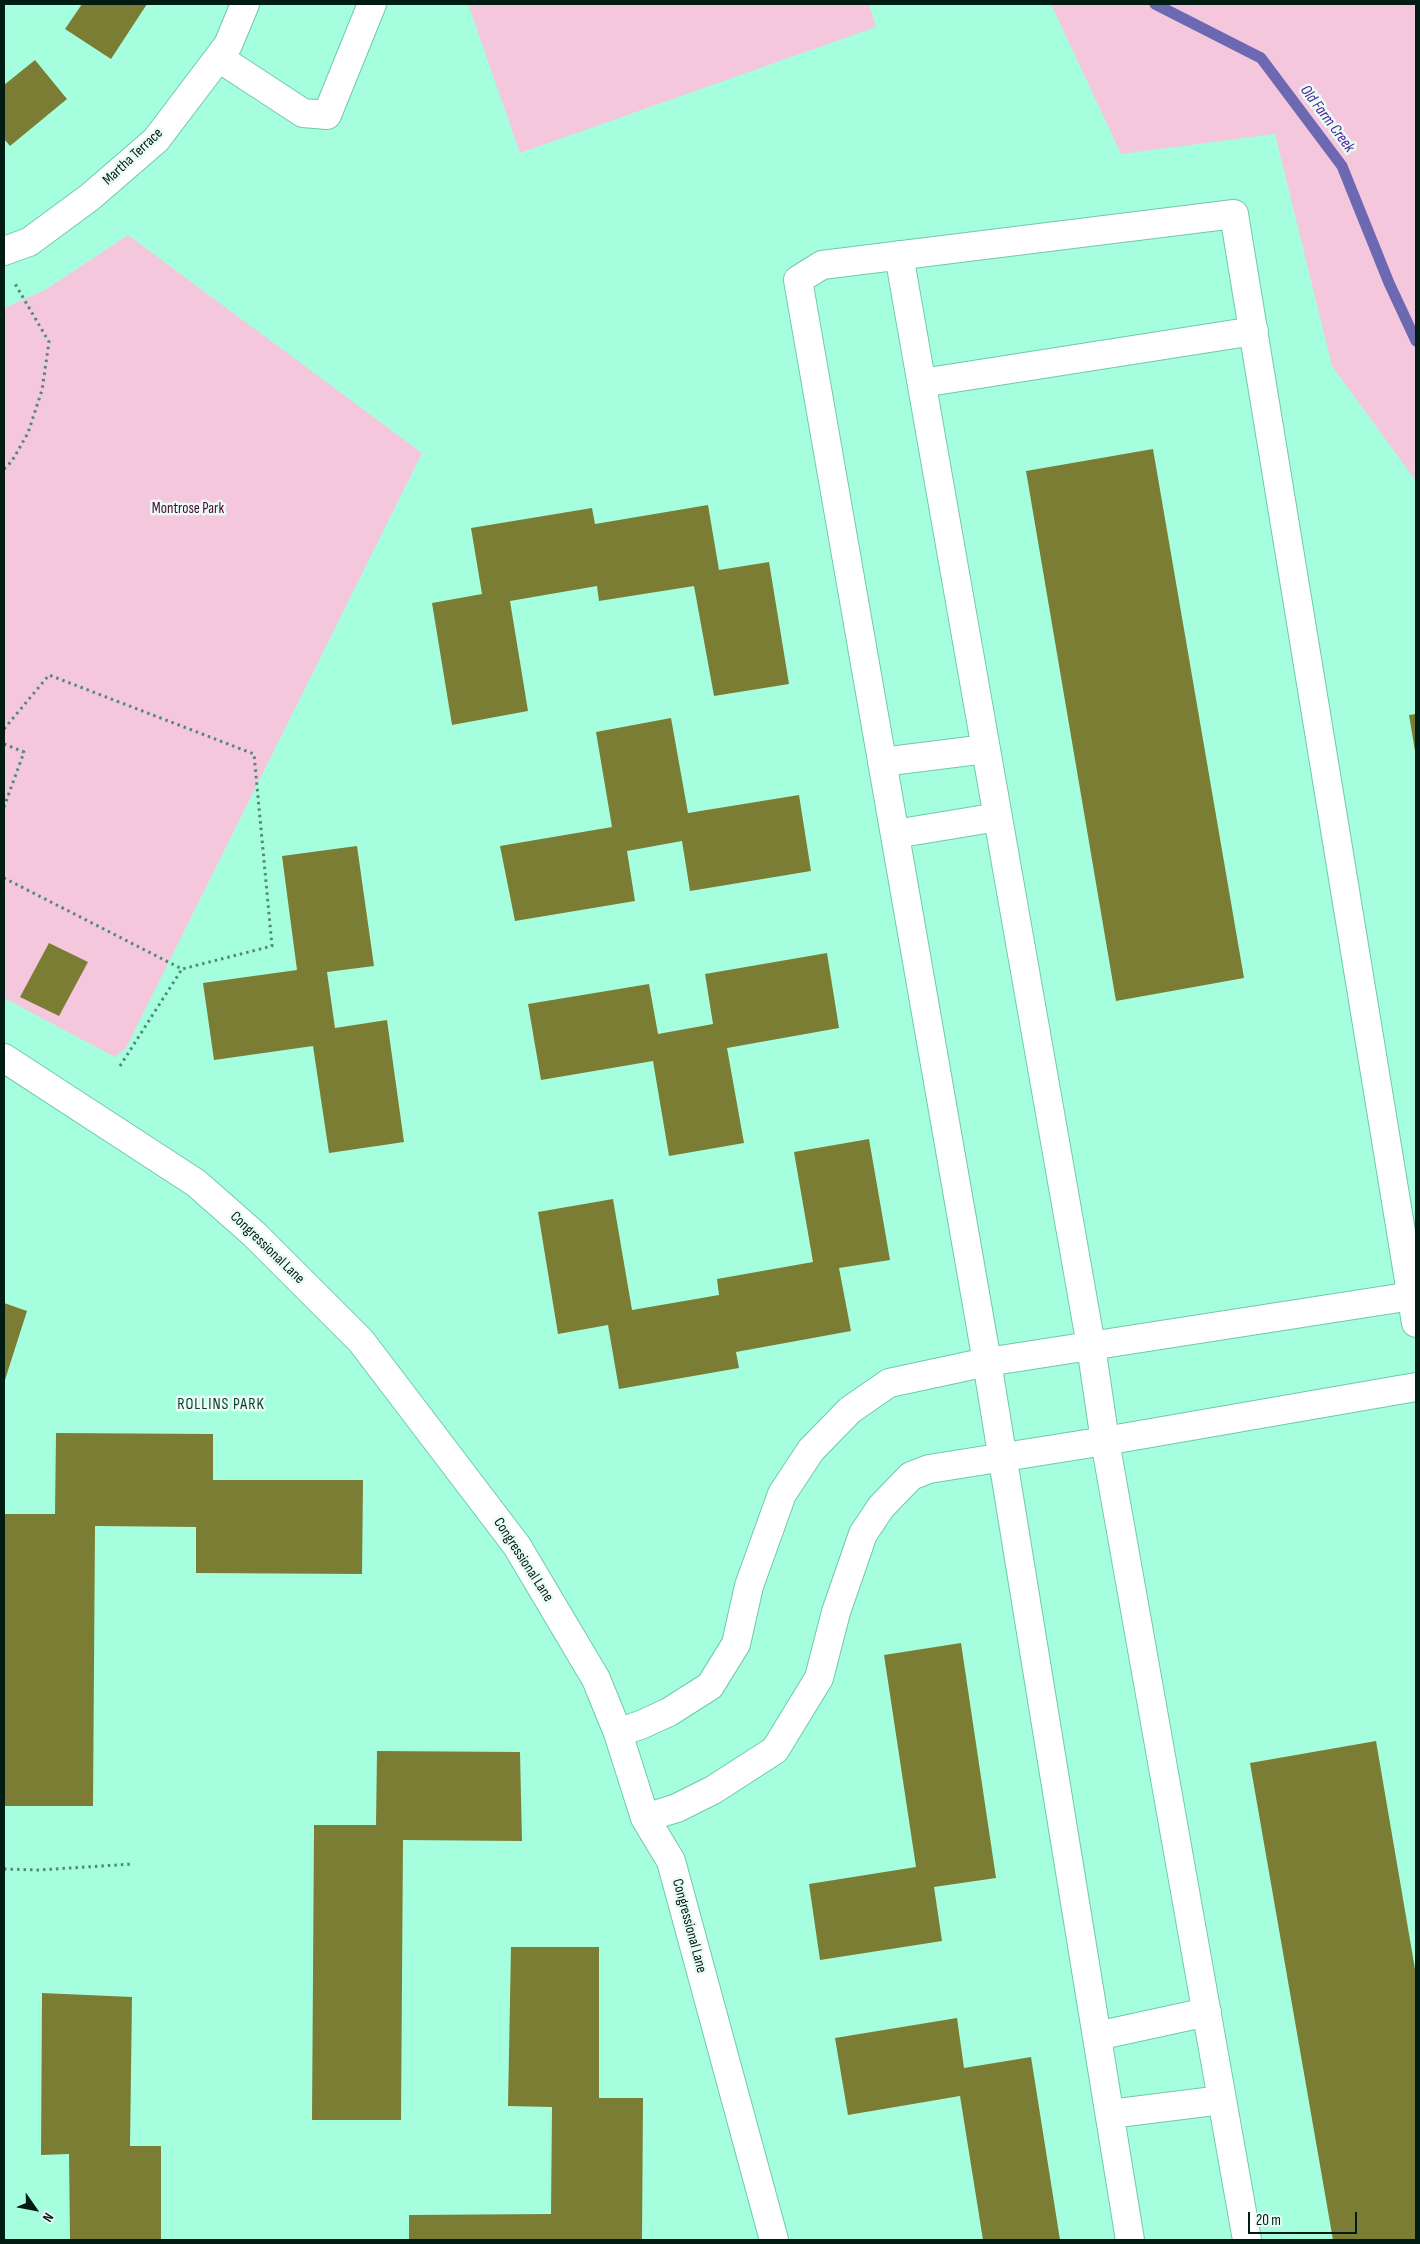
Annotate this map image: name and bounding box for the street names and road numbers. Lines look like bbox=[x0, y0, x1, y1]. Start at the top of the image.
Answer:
street label: Martha Terrace bbox=[99, 125, 167, 189]
street label: Congressional Lane bbox=[226, 1208, 308, 1288]
street label: Congressional Lane bbox=[489, 1515, 557, 1605]
street label: Congressional Lane bbox=[668, 1877, 710, 1975]

